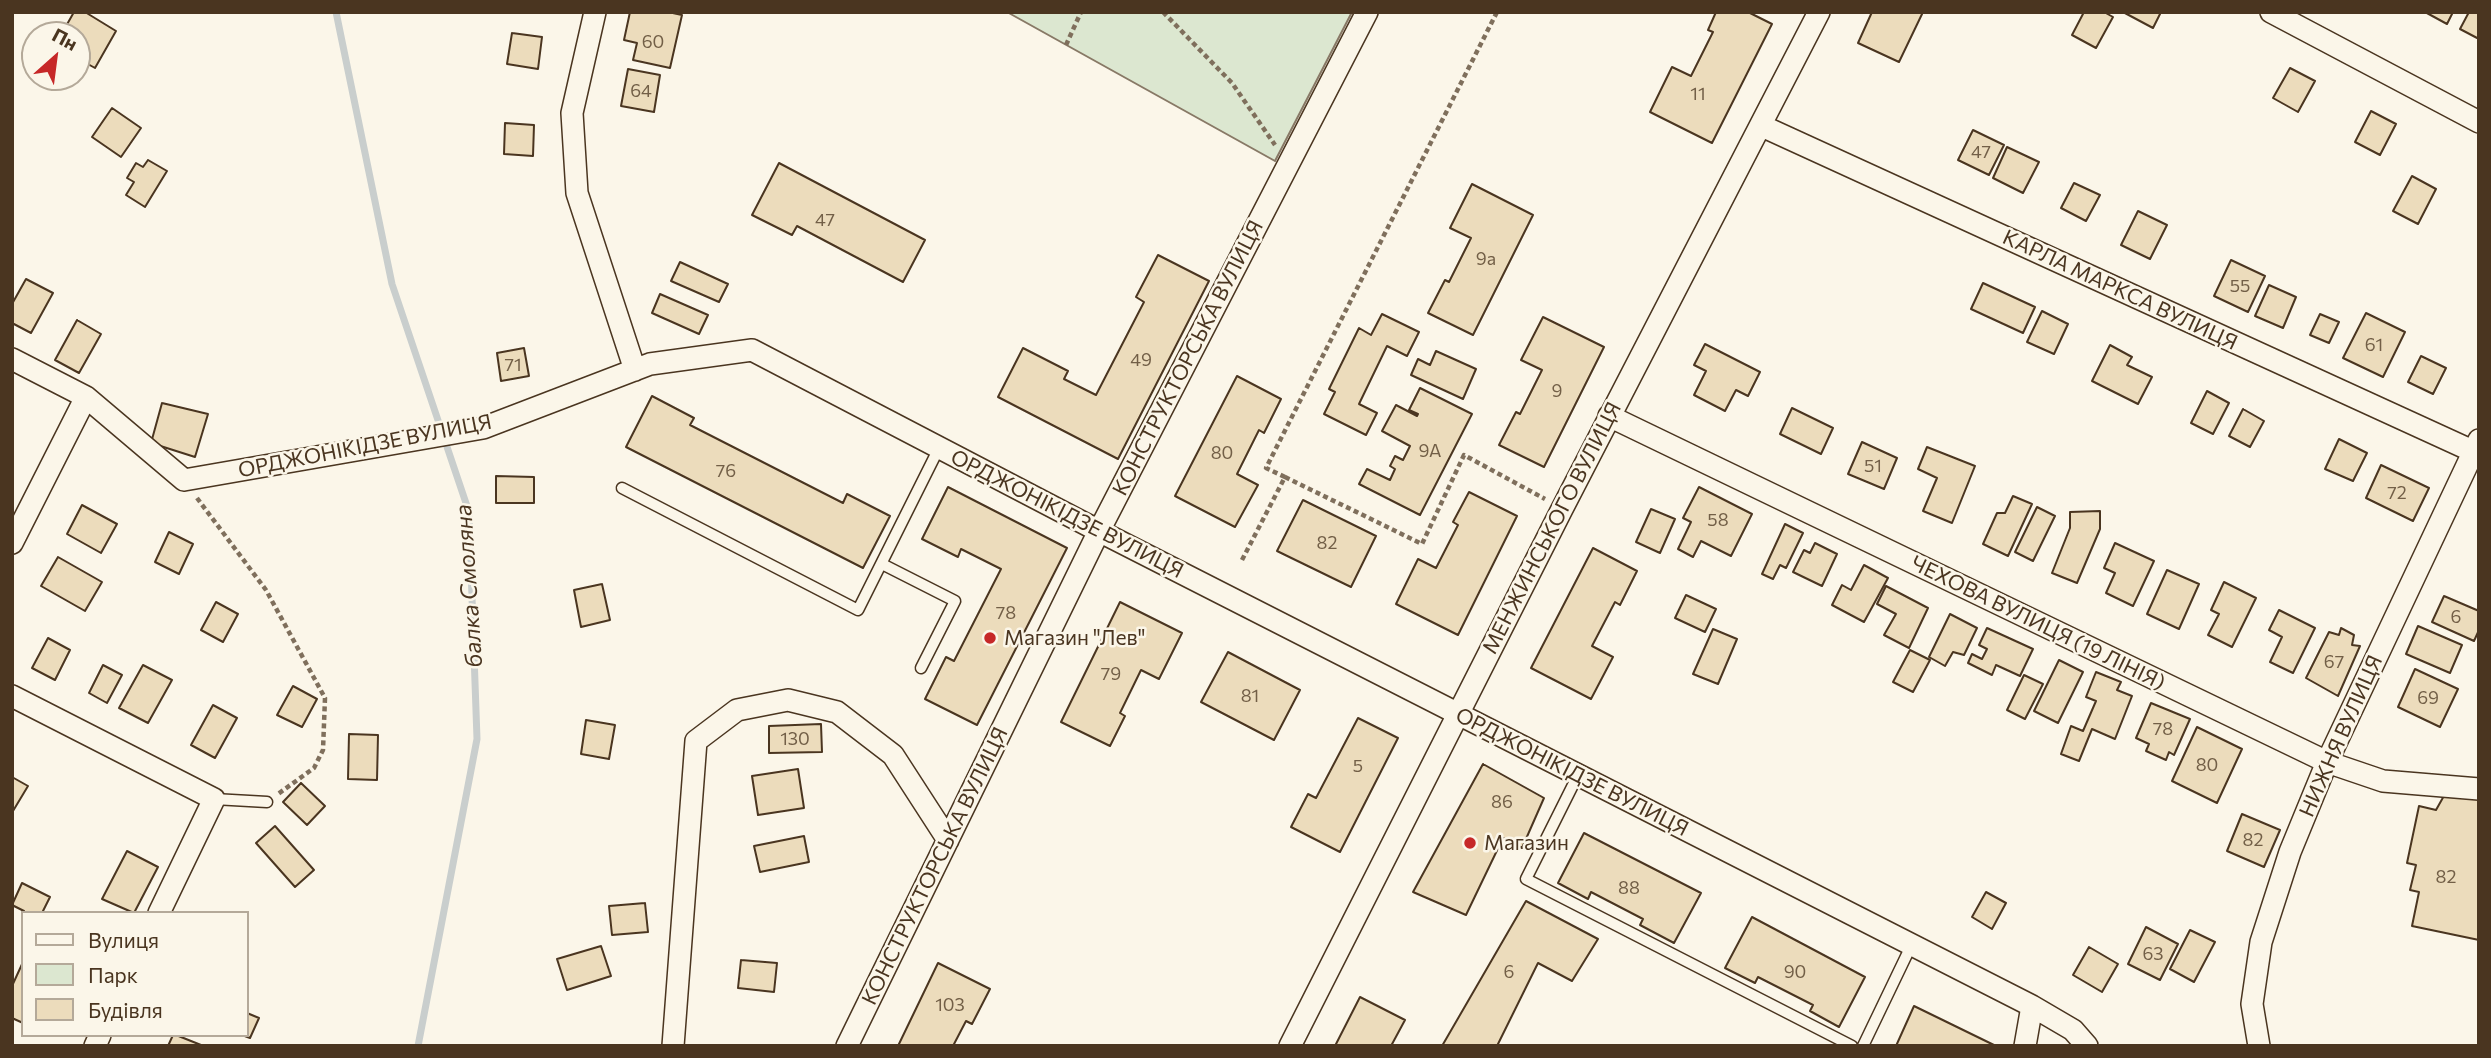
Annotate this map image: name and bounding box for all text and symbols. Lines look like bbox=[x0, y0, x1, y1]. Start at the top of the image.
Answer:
north arrow bbox=[21, 21, 91, 91]
text: Пн bbox=[49, 23, 82, 55]
house number: 60 bbox=[642, 31, 664, 53]
house number: 64 bbox=[630, 80, 652, 102]
house number: 11 bbox=[1690, 83, 1706, 105]
house number: 47 bbox=[1971, 141, 1991, 163]
house number: 47 bbox=[815, 209, 835, 231]
street label: КОНСТРУКТОРСЬКА ВУЛИЦЯ bbox=[1107, 216, 1269, 500]
street label: КАРЛА МАРКСА ВУЛИЦЯ bbox=[1999, 224, 2241, 356]
house number: 9а bbox=[1476, 248, 1496, 270]
house number: 55 bbox=[2230, 275, 2250, 297]
house number: 61 bbox=[2365, 334, 2383, 356]
house number: 49 bbox=[1130, 349, 1152, 371]
house number: 71 bbox=[504, 354, 522, 376]
house number: 9 bbox=[1552, 380, 1562, 402]
street label: МЕНЖИНСЬКОГО ВУЛИЦЯ bbox=[1477, 398, 1627, 658]
street label: ОРДЖОНІКІДЗЕ ВУЛИЦЯ bbox=[236, 409, 494, 483]
house number: 9А bbox=[1419, 440, 1441, 462]
house number: 80 bbox=[1211, 442, 1233, 464]
street label: ОРДЖОНІКІДЗЕ ВУЛИЦЯ bbox=[946, 444, 1188, 584]
house number: 51 bbox=[1864, 455, 1882, 477]
house number: 76 bbox=[716, 460, 736, 482]
house number: 72 bbox=[2387, 482, 2407, 504]
water label: балка Смоляна bbox=[450, 503, 488, 669]
house number: 58 bbox=[1707, 509, 1729, 531]
house number: 82 bbox=[1317, 532, 1337, 554]
street label: ЧЕХОВА ВУЛИЦЯ (19 ЛIНIЯ) bbox=[1907, 550, 2169, 696]
house number: 78 bbox=[996, 602, 1016, 624]
house number: 6 bbox=[2451, 606, 2461, 628]
place label: Магазин "Лев" bbox=[1004, 625, 1145, 651]
marker: Магазин "Лев" bbox=[982, 630, 998, 646]
street label: НИЖНЯ ВУЛИЦЯ bbox=[2294, 651, 2388, 821]
house number: 67 bbox=[2324, 651, 2344, 673]
house number: 79 bbox=[1101, 663, 1121, 685]
house number: 81 bbox=[1241, 685, 1259, 707]
house number: 69 bbox=[2417, 687, 2439, 709]
street label: ОРДЖОНІКІДЗЕ ВУЛИЦЯ bbox=[1451, 702, 1693, 842]
house number: 78 bbox=[2153, 718, 2173, 740]
street label: КОНСТРУКТОРСЬКА ВУЛИЦЯ bbox=[857, 723, 1013, 1009]
house number: 130 bbox=[780, 728, 810, 750]
house number: 80 bbox=[2196, 754, 2218, 776]
house number: 5 bbox=[1353, 755, 1363, 777]
house number: 86 bbox=[1491, 791, 1513, 813]
house number: 82 bbox=[2243, 829, 2263, 851]
place label: Магазин bbox=[1484, 830, 1569, 856]
marker: Магазин bbox=[1462, 835, 1478, 851]
house number: 82 bbox=[2436, 866, 2456, 888]
house number: 88 bbox=[1618, 877, 1640, 899]
legend bbox=[21, 911, 248, 1037]
text: Вулиця bbox=[88, 927, 159, 952]
house number: 63 bbox=[2142, 943, 2164, 965]
house number: 6 bbox=[1504, 961, 1514, 983]
house number: 90 bbox=[1784, 961, 1806, 983]
text: Парк bbox=[88, 962, 138, 987]
house number: 103 bbox=[935, 994, 965, 1016]
text: Будівля bbox=[88, 997, 163, 1022]

